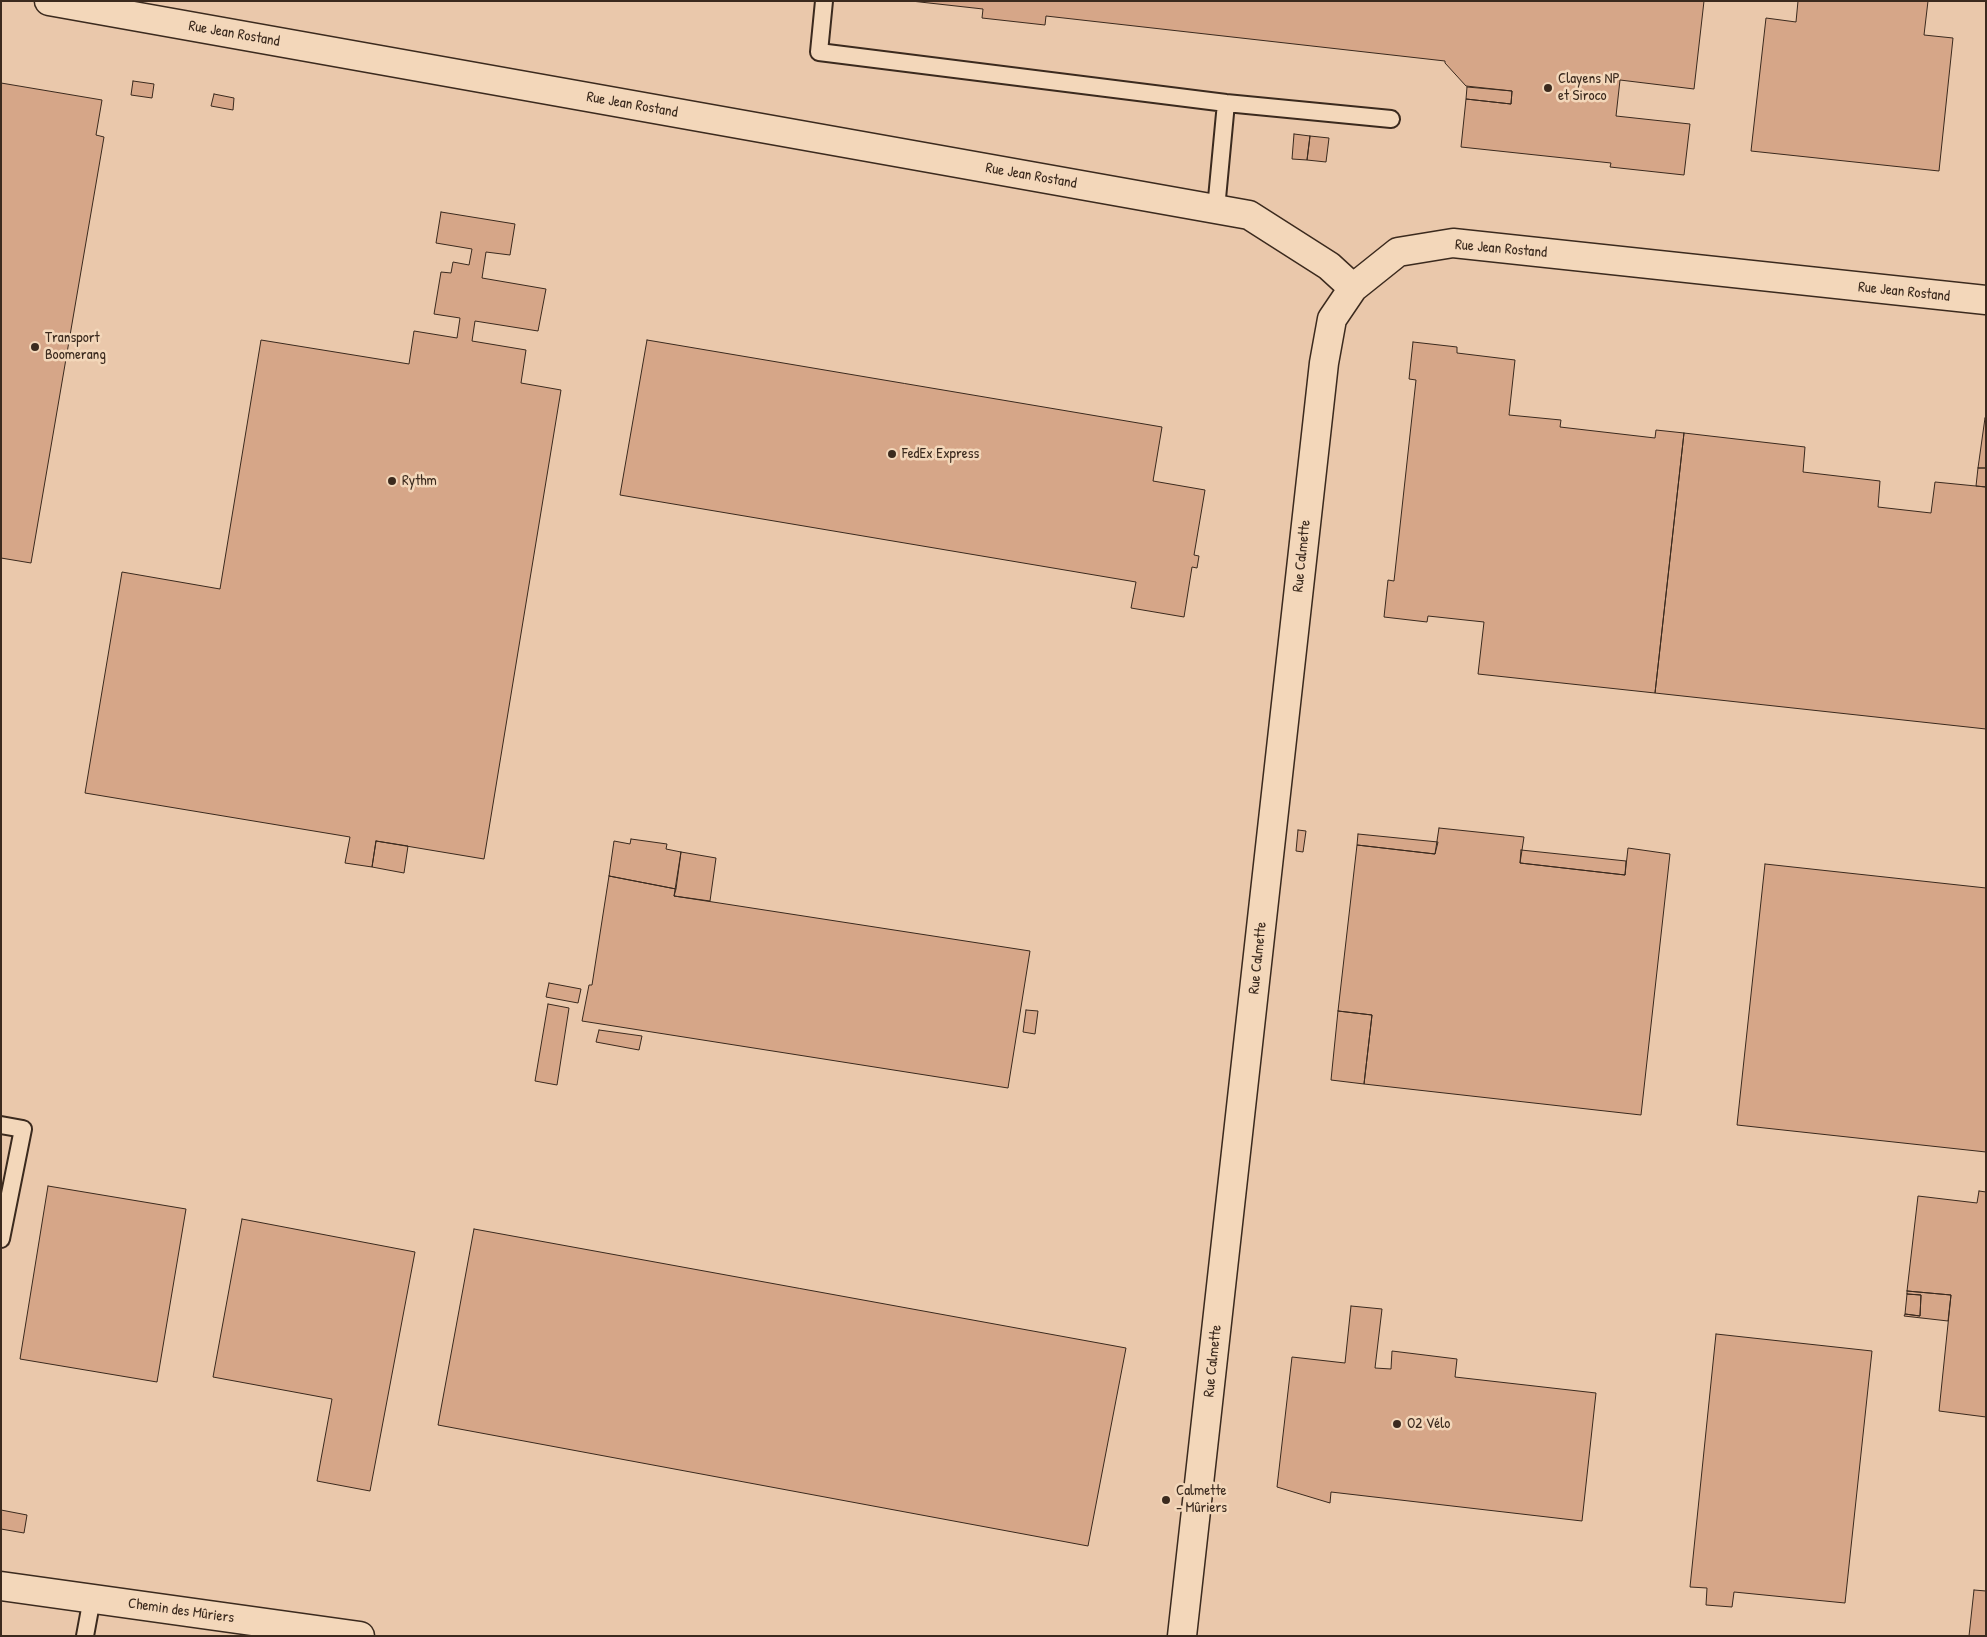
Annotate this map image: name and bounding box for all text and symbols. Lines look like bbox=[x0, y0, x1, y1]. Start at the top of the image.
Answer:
street label: Rue Jean Rostand bbox=[187, 17, 281, 51]
place label: Clayens NP et Siroco bbox=[1558, 70, 1620, 105]
marker: Clayens NP et Siroco bbox=[1542, 82, 1554, 94]
street label: Rue Jean Rostand bbox=[585, 88, 679, 122]
street label: Rue Jean Rostand bbox=[984, 159, 1078, 193]
street label: Rue Jean Rostand bbox=[1454, 236, 1548, 262]
street label: Rue Jean Rostand bbox=[1857, 278, 1951, 306]
place label: Transport Boomerang bbox=[45, 329, 106, 364]
marker: Transport Boomerang bbox=[29, 341, 41, 353]
place label: FedEx Express bbox=[902, 445, 979, 463]
marker: FedEx Express bbox=[886, 448, 898, 460]
place label: Rythm bbox=[402, 472, 437, 490]
marker: Rythm bbox=[386, 475, 398, 487]
street label: Rue Calmette bbox=[1289, 519, 1315, 593]
street label: Rue Calmette bbox=[1245, 921, 1271, 995]
street label: Rue Calmette bbox=[1200, 1324, 1226, 1398]
place label: O2 Vélo bbox=[1407, 1415, 1450, 1433]
marker: O2 Vélo bbox=[1391, 1418, 1403, 1430]
place label: Calmette - Mûriers bbox=[1176, 1482, 1227, 1517]
marker: Calmette - Mûriers bbox=[1160, 1494, 1172, 1506]
street label: Chemin des Mûriers bbox=[127, 1595, 235, 1627]

